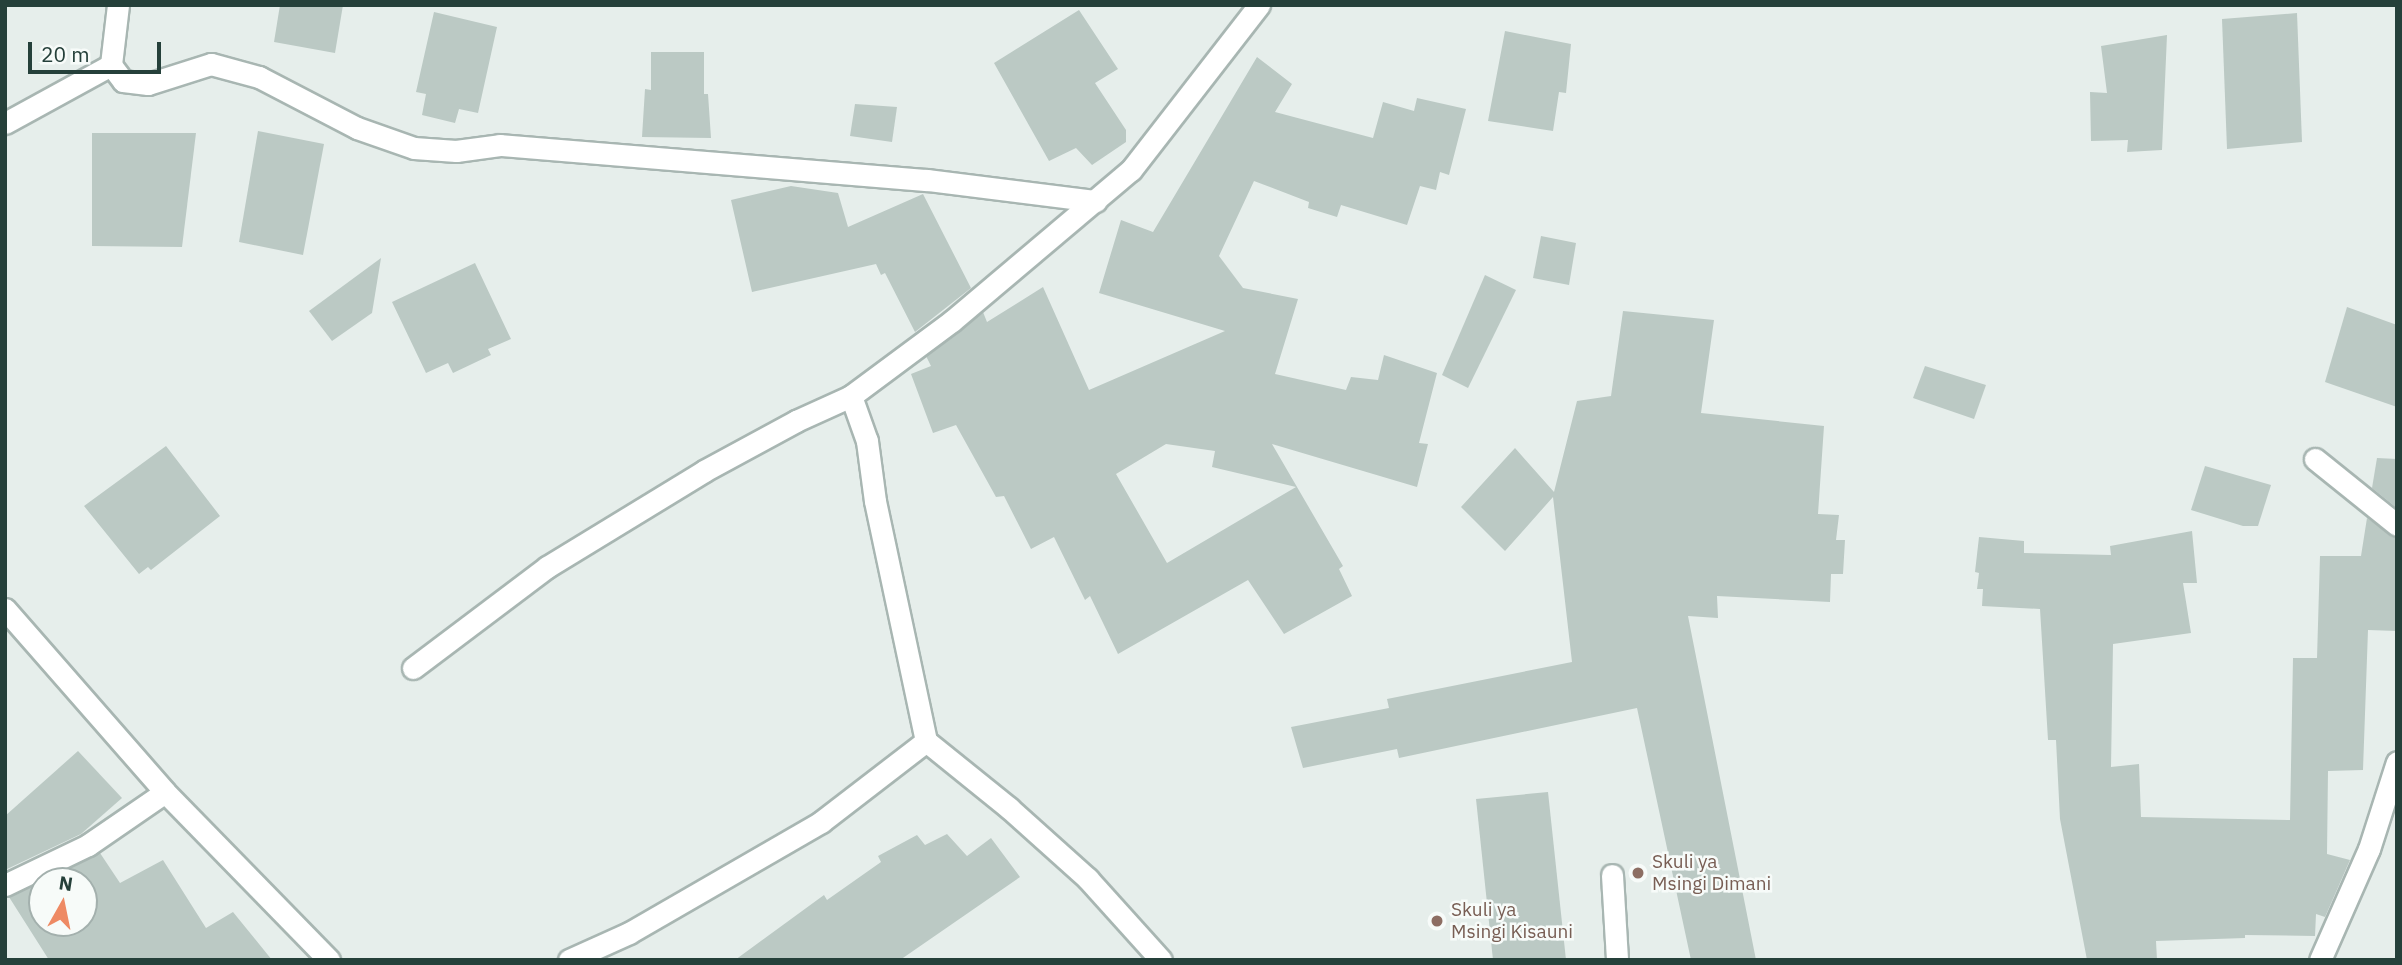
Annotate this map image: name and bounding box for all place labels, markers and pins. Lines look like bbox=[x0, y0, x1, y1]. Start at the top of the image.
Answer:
place label: Skuli ya Msingi Dimani bbox=[1652, 851, 1771, 895]
marker: Skuli ya Msingi Dimani bbox=[1630, 865, 1646, 881]
place label: Skuli ya Msingi Kisauni bbox=[1451, 899, 1573, 943]
marker: Skuli ya Msingi Kisauni bbox=[1429, 913, 1445, 929]

